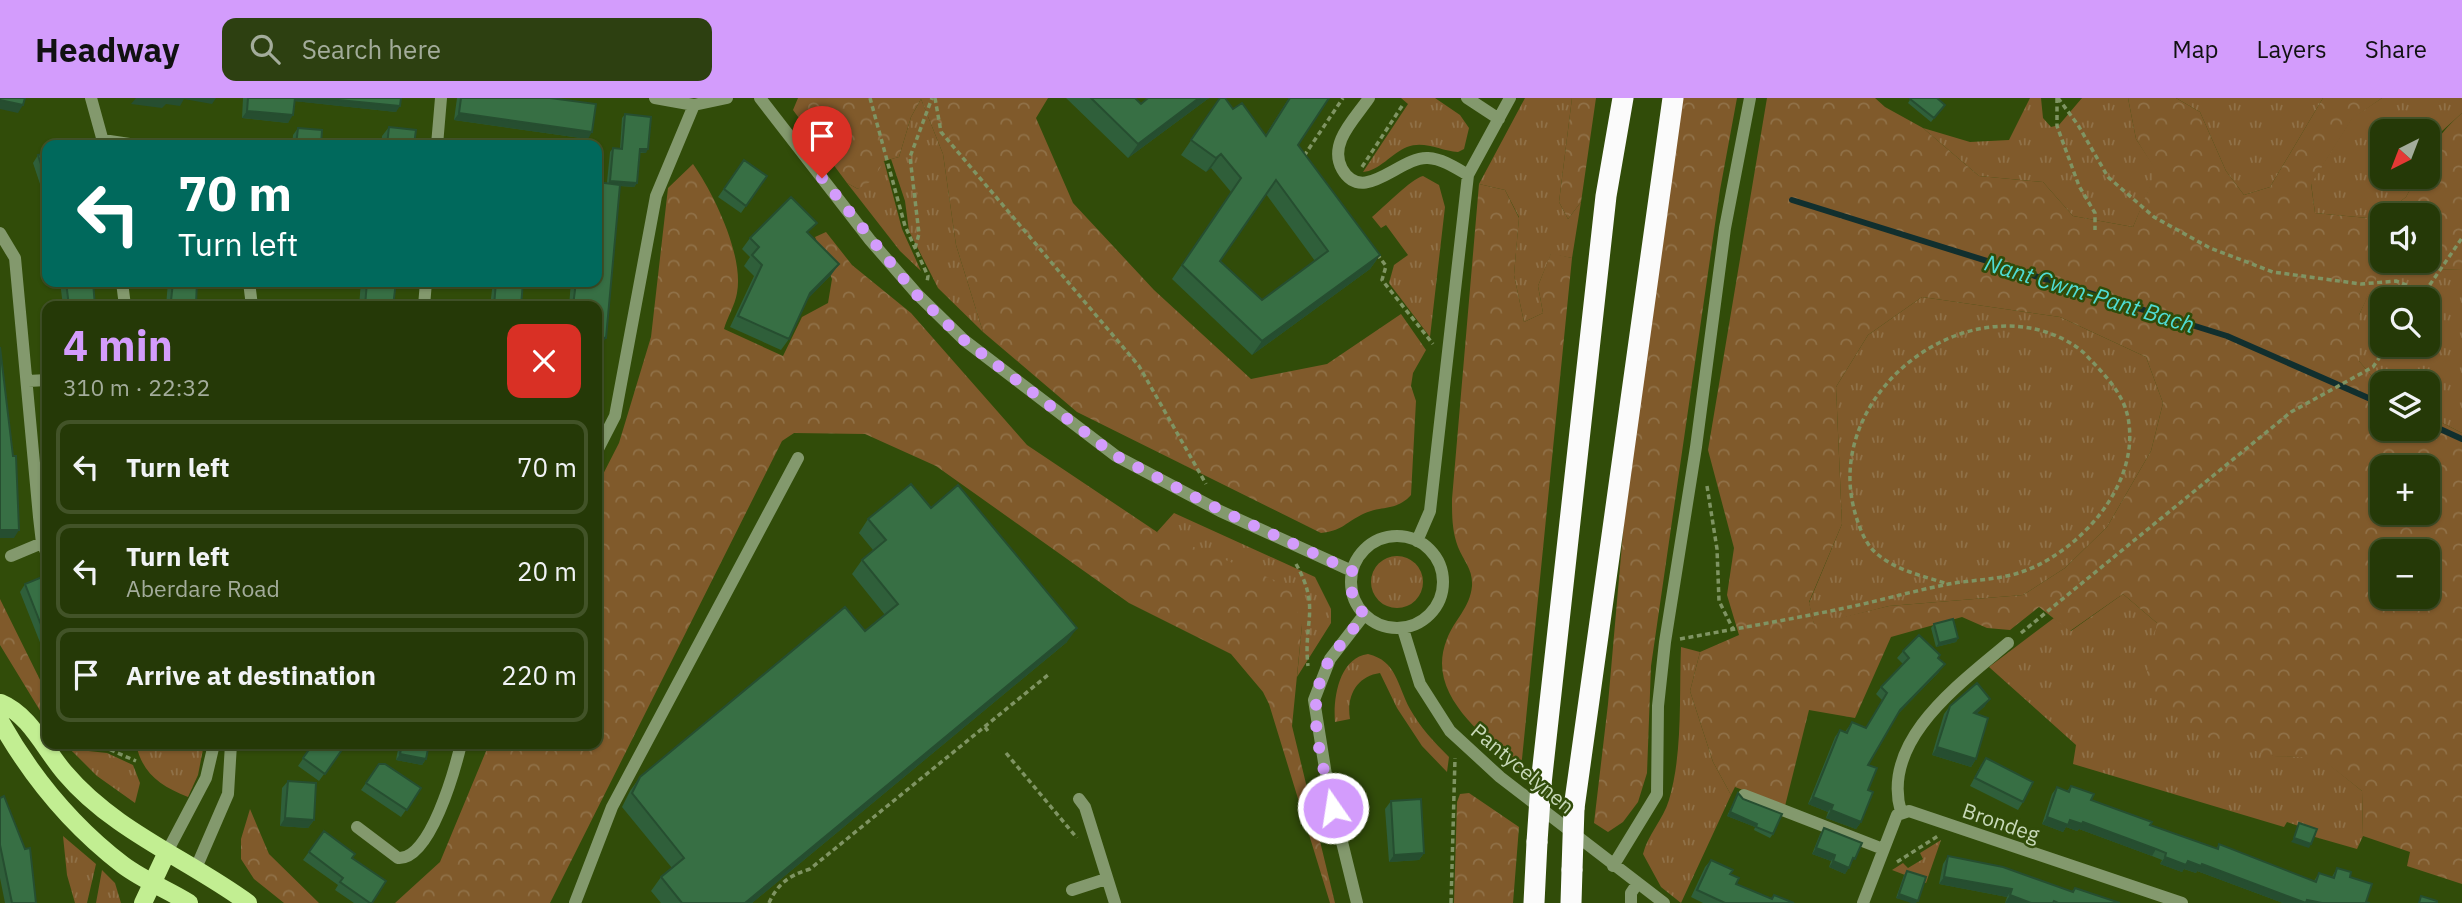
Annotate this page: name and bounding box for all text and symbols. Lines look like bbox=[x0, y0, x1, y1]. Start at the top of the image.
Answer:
search box bbox=[222, 18, 712, 81]
text: Headway bbox=[35, 28, 180, 71]
icon: search bbox=[246, 30, 284, 68]
text: Search here bbox=[302, 32, 441, 66]
text: Map bbox=[2172, 33, 2219, 65]
text: Layers bbox=[2257, 33, 2327, 65]
text: Share bbox=[2365, 33, 2427, 65]
pin bbox=[792, 106, 852, 178]
icon: arrive bbox=[803, 117, 841, 155]
north arrow bbox=[2370, 119, 2440, 189]
map controls bbox=[2370, 119, 2440, 609]
text: 70 m bbox=[178, 161, 292, 224]
icon: left bbox=[63, 168, 154, 259]
button: sound bbox=[2370, 203, 2440, 273]
text: Turn left bbox=[178, 223, 298, 265]
water label: Nant Cwm-Pant Bach bbox=[1981, 247, 2199, 339]
button: search bbox=[2370, 287, 2440, 357]
text: 4 min bbox=[63, 318, 173, 373]
button: close bbox=[507, 324, 581, 398]
button: layers bbox=[2370, 371, 2440, 441]
text: 310 m · 22:32 bbox=[63, 372, 210, 402]
icon: left bbox=[67, 448, 105, 486]
text: Turn left bbox=[126, 450, 229, 484]
text: 70 m bbox=[517, 450, 577, 484]
button: + bbox=[2370, 455, 2440, 525]
text: Turn left bbox=[126, 539, 229, 573]
button: − bbox=[2370, 539, 2440, 609]
icon: left bbox=[67, 552, 105, 590]
text: 20 m bbox=[517, 554, 577, 588]
text: Aberdare Road bbox=[126, 573, 280, 603]
icon: arrive bbox=[67, 656, 105, 694]
text: Arrive at destination bbox=[126, 658, 376, 692]
text: 220 m bbox=[501, 658, 577, 692]
street label: Pantycelynen bbox=[1465, 717, 1581, 819]
position arrow bbox=[1296, 771, 1370, 845]
street label: Brondeg bbox=[1959, 796, 2043, 848]

